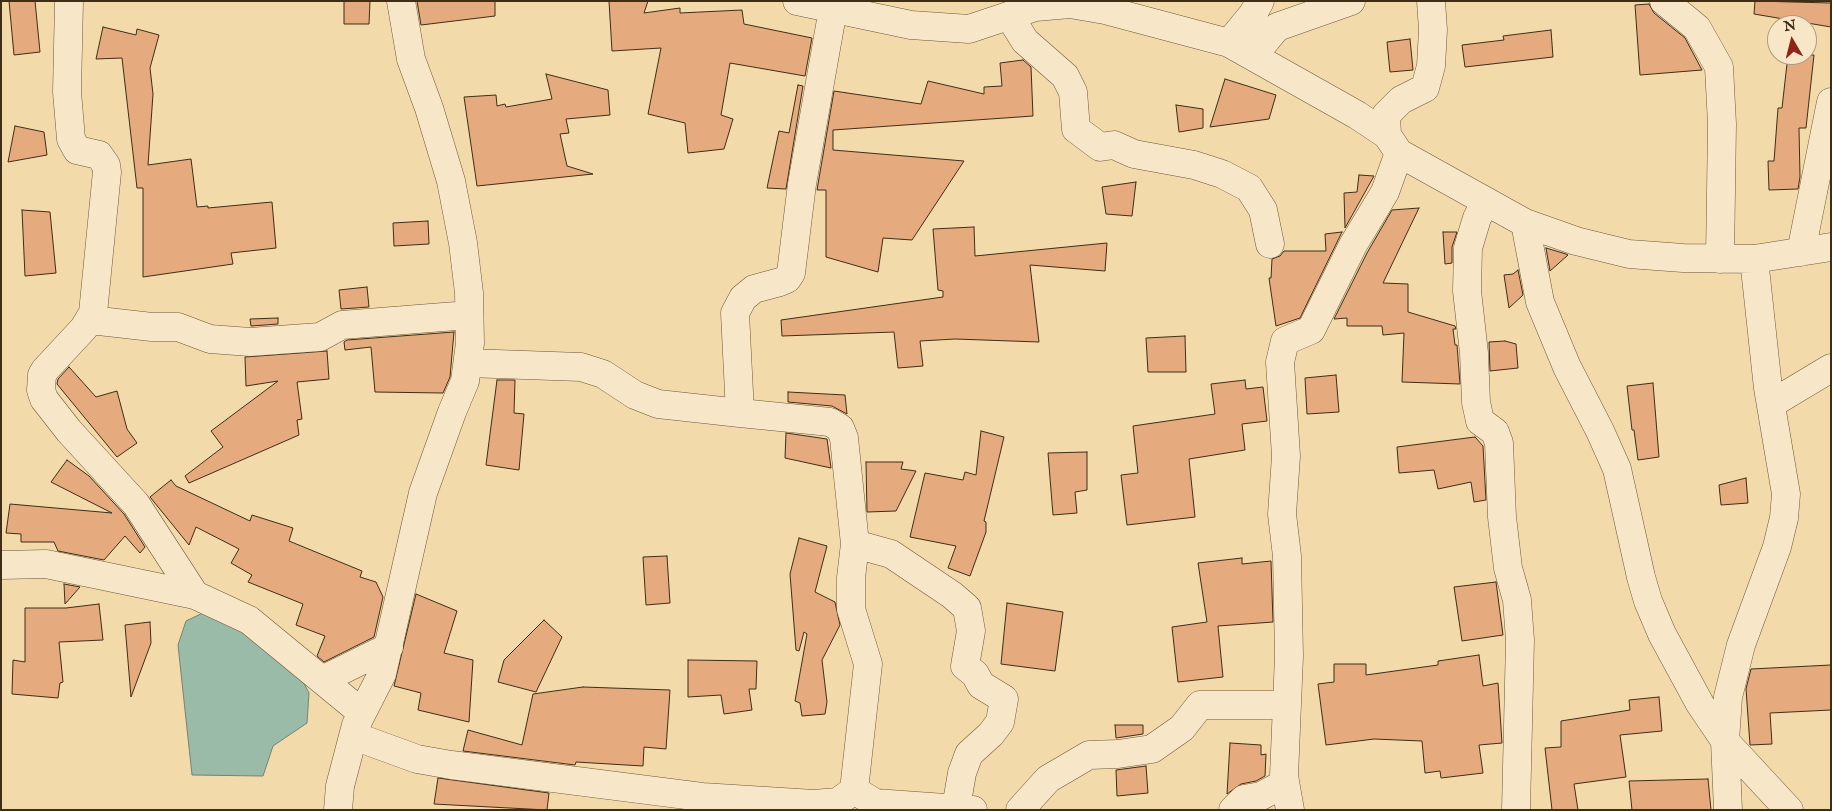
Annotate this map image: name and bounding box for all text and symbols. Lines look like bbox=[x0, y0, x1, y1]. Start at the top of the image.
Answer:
north arrow bbox=[1767, 15, 1817, 65]
text: N bbox=[1783, 16, 1797, 36]

